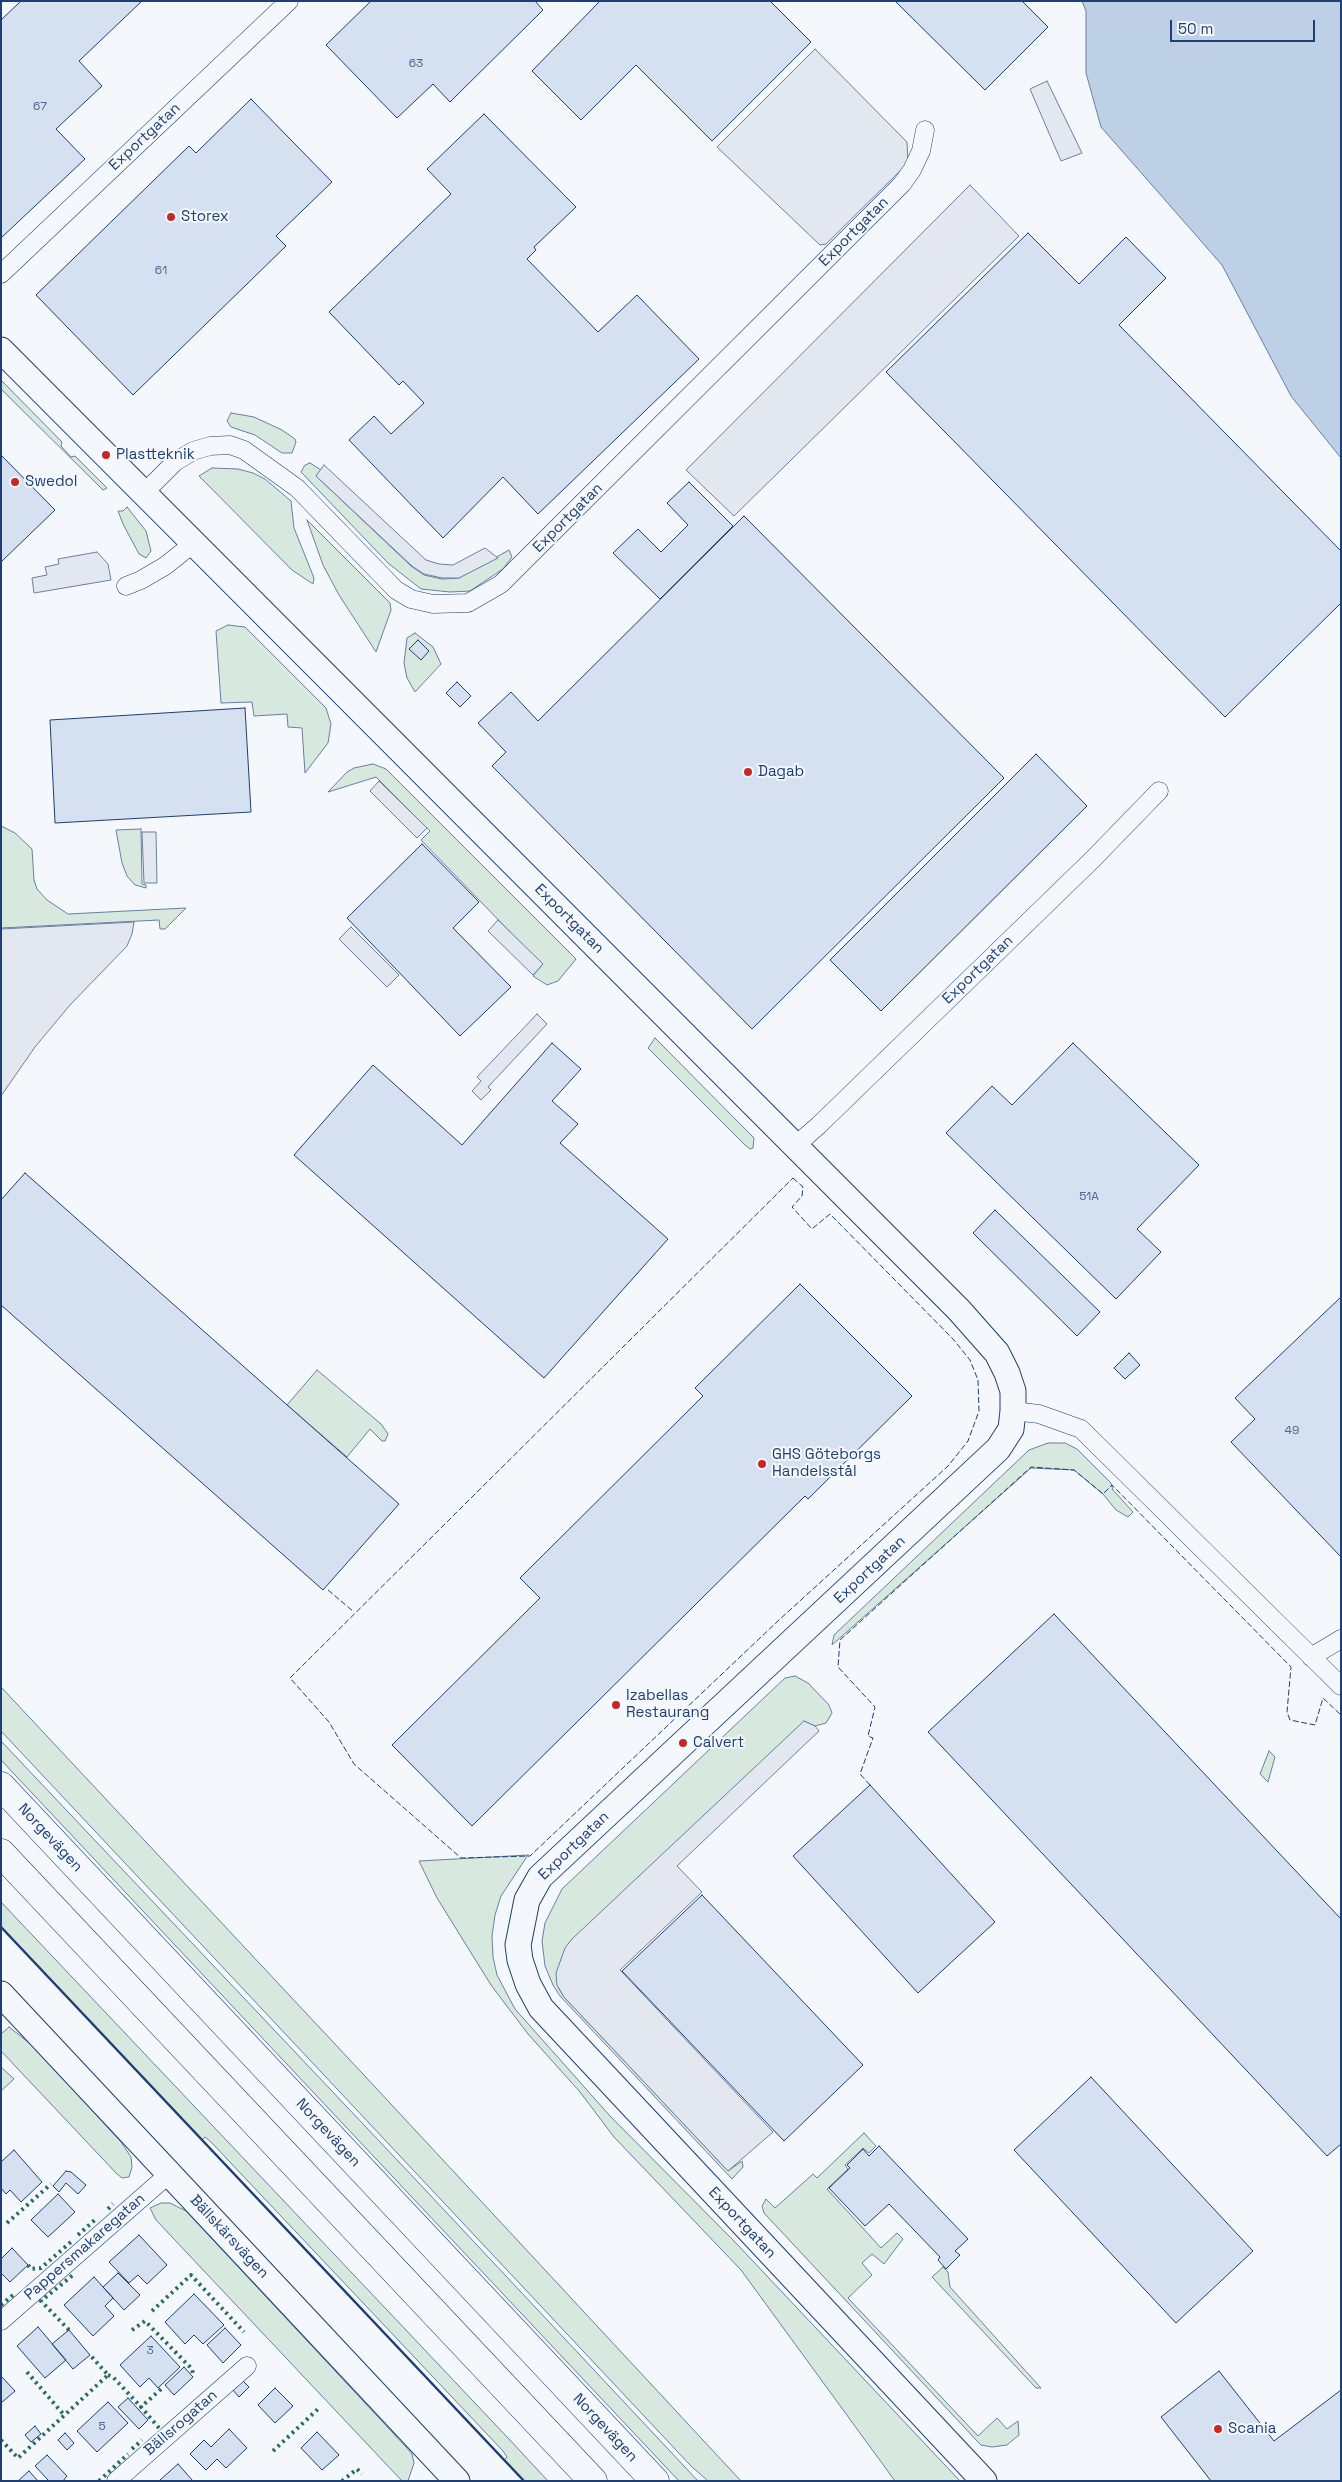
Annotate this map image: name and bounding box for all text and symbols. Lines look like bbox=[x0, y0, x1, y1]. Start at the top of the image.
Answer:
scale bar bbox=[1172, 10, 1317, 42]
text: 50 m bbox=[1178, 19, 1213, 38]
house number: 63 bbox=[409, 57, 423, 71]
street label: Exportgatan bbox=[106, 99, 184, 175]
house number: 67 bbox=[33, 100, 47, 114]
street label: Exportgatan bbox=[815, 193, 893, 271]
place label: Storex bbox=[181, 208, 229, 226]
marker: Storex bbox=[165, 211, 177, 223]
house number: 61 bbox=[155, 264, 167, 278]
place label: Plastteknik bbox=[116, 446, 195, 464]
marker: Plastteknik bbox=[100, 449, 112, 461]
place label: Swedol bbox=[25, 473, 78, 491]
marker: Swedol bbox=[9, 476, 21, 488]
street label: Exportgatan bbox=[529, 479, 607, 557]
place label: Dagab bbox=[758, 763, 804, 781]
marker: Dagab bbox=[742, 766, 754, 778]
street label: Exportgatan bbox=[530, 880, 608, 958]
street label: Exportgatan bbox=[939, 932, 1017, 1008]
house number: 51A bbox=[1079, 1190, 1099, 1204]
house number: 49 bbox=[1285, 1424, 1299, 1438]
place label: GHS Göteborgs Handelsstål bbox=[772, 1446, 881, 1481]
marker: GHS Göteborgs Handelsstål bbox=[756, 1458, 768, 1470]
street label: Exportgatan bbox=[831, 1532, 909, 1608]
place label: Izabellas Restaurang bbox=[626, 1687, 709, 1722]
marker: Izabellas Restaurang bbox=[610, 1699, 622, 1711]
place label: Calvert bbox=[693, 1734, 744, 1752]
marker: Calvert bbox=[677, 1737, 689, 1749]
street label: Norgevägen bbox=[14, 1800, 86, 1876]
street label: Exportgatan bbox=[535, 1808, 613, 1884]
street label: Norgevägen bbox=[292, 2095, 364, 2171]
street label: Exportgatan bbox=[704, 2184, 780, 2262]
street label: Pappersmakaregatan bbox=[21, 2190, 149, 2304]
street label: Bällskärsvägen bbox=[186, 2192, 272, 2282]
house number: 3 bbox=[146, 2344, 154, 2358]
street label: Bällsrogatan bbox=[141, 2386, 221, 2460]
street label: Norgevägen bbox=[569, 2390, 641, 2466]
house number: 5 bbox=[98, 2420, 106, 2434]
place label: Scania bbox=[1228, 2420, 1276, 2438]
marker: Scania bbox=[1212, 2423, 1224, 2435]

